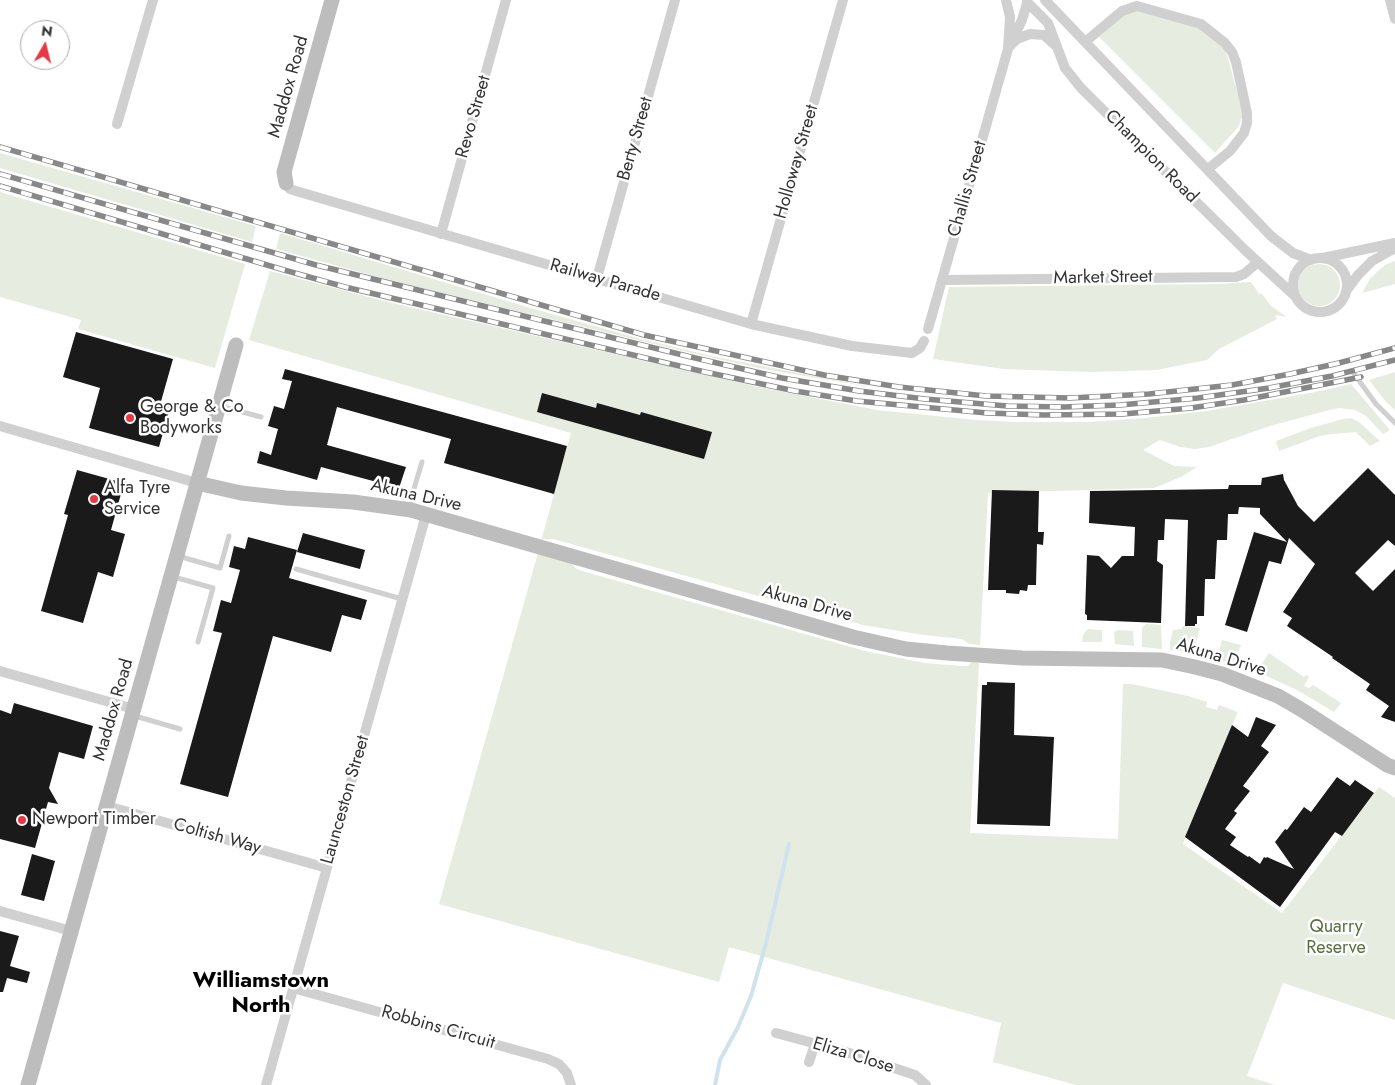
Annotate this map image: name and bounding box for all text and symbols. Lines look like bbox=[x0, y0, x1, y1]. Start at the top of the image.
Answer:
north arrow bbox=[20, 20, 70, 70]
text: N bbox=[40, 20, 54, 42]
street label: Maddox Road bbox=[264, 34, 314, 140]
street label: Revo Street bbox=[452, 73, 496, 161]
street label: Berty Street bbox=[614, 95, 658, 183]
street label: Holloway Street bbox=[770, 102, 824, 222]
street label: Champion Road bbox=[1100, 106, 1202, 208]
street label: Challis Street bbox=[944, 138, 992, 240]
street label: Railway Parade bbox=[547, 255, 663, 307]
street label: Market Street bbox=[1053, 266, 1153, 290]
place label: George & Co Bodyworks bbox=[140, 397, 244, 439]
marker: George & Co Bodyworks bbox=[124, 412, 136, 424]
street label: Akuna Drive bbox=[368, 475, 464, 517]
place label: Alfa Tyre Service bbox=[104, 478, 170, 520]
marker: Alfa Tyre Service bbox=[88, 493, 100, 505]
street label: Akuna Drive bbox=[760, 581, 854, 627]
street label: Akuna Drive bbox=[1174, 634, 1268, 682]
street label: Maddox Road bbox=[89, 657, 139, 763]
street label: Launceston Street bbox=[317, 733, 375, 867]
place label: Newport Timber bbox=[32, 809, 156, 831]
marker: Newport Timber bbox=[16, 814, 28, 826]
street label: Coltish Way bbox=[171, 814, 263, 860]
park label: Quarry Reserve bbox=[1306, 917, 1366, 960]
district label: Williamstown North bbox=[193, 969, 329, 1020]
street label: Robbins Circuit bbox=[379, 1001, 497, 1055]
street label: Eliza Close bbox=[810, 1033, 896, 1079]

